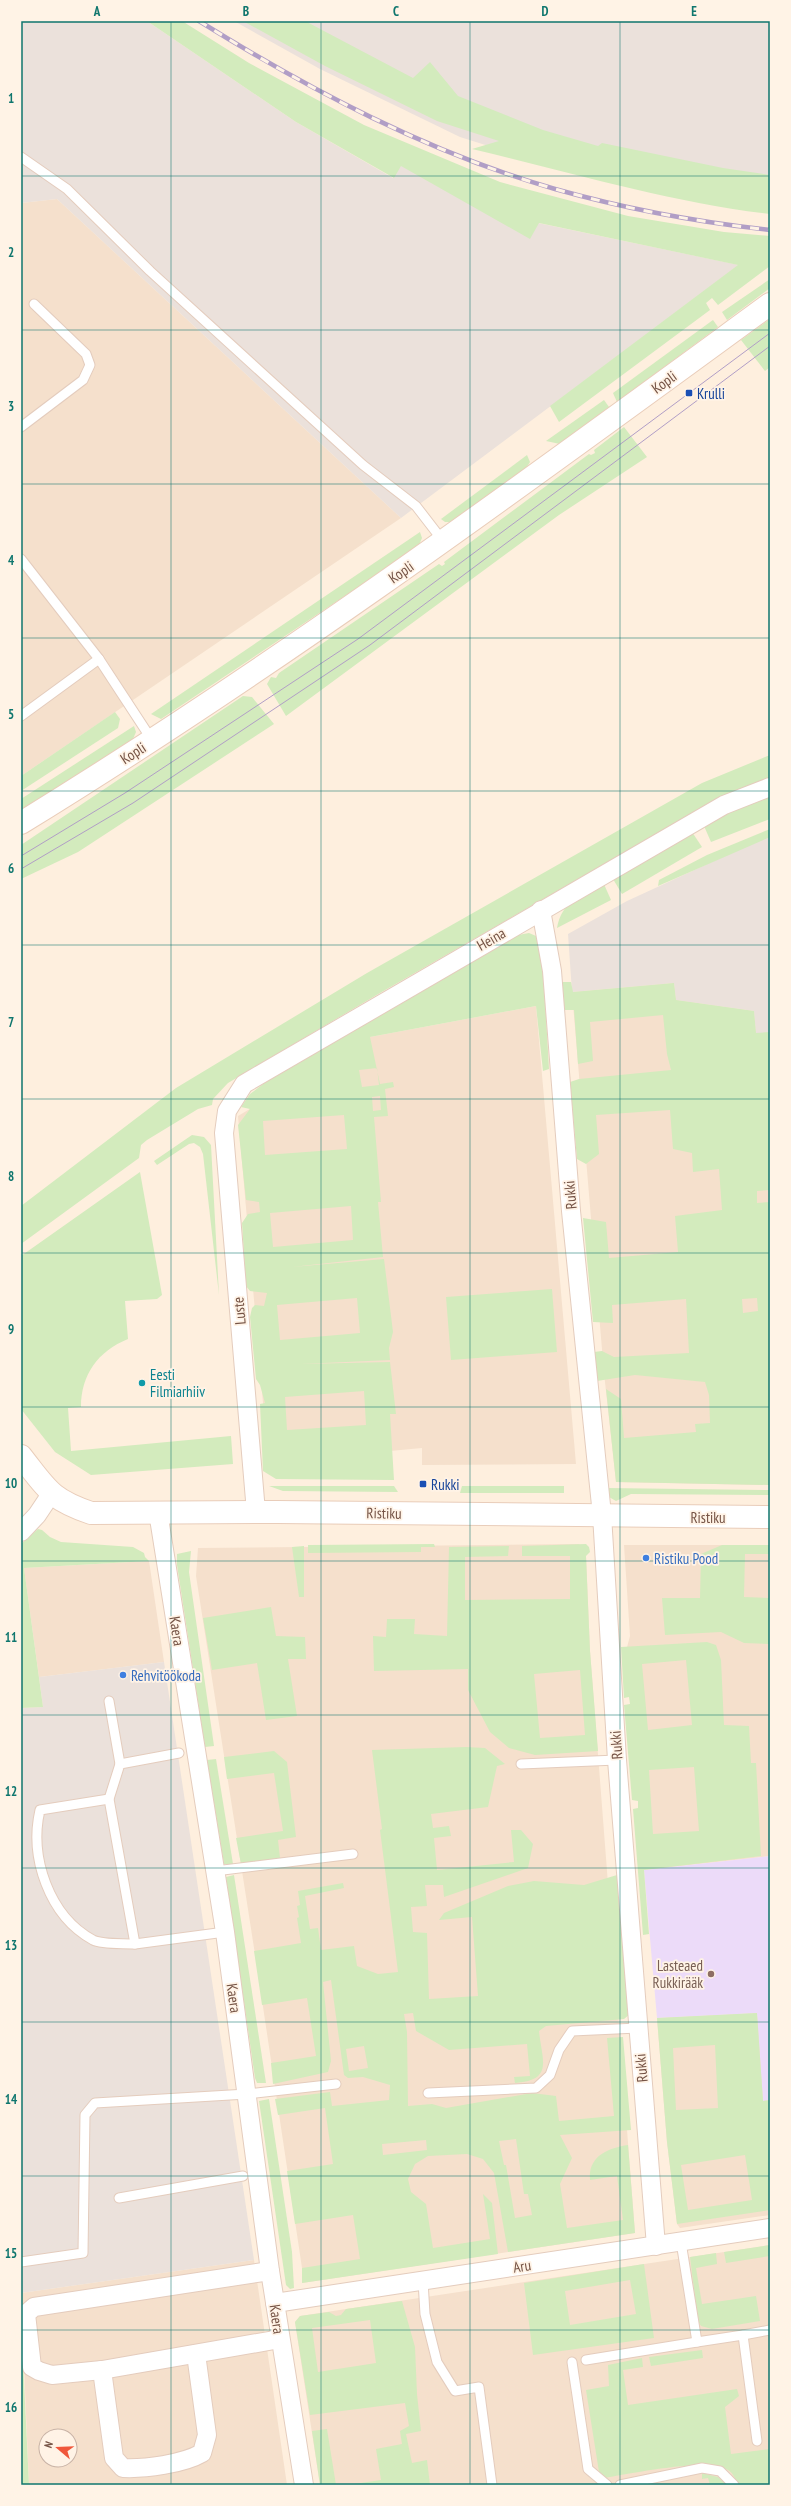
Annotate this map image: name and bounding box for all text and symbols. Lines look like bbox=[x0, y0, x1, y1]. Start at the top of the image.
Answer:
text: A bbox=[93, 3, 101, 20]
text: B bbox=[243, 3, 249, 20]
text: C bbox=[393, 3, 399, 20]
text: D bbox=[542, 3, 549, 20]
text: E bbox=[691, 3, 697, 20]
text: 1 bbox=[8, 90, 14, 107]
text: 2 bbox=[8, 244, 14, 261]
street label: Kopli bbox=[648, 367, 680, 397]
place label: Krulli bbox=[697, 384, 725, 403]
marker: Krulli bbox=[684, 388, 694, 398]
text: 3 bbox=[8, 398, 14, 415]
text: 4 bbox=[8, 552, 15, 569]
street label: Kopli bbox=[385, 557, 417, 587]
text: 5 bbox=[8, 706, 14, 723]
street label: Kopli bbox=[117, 738, 149, 768]
text: 6 bbox=[8, 860, 14, 877]
street label: Heina bbox=[473, 923, 509, 955]
text: 7 bbox=[8, 1014, 14, 1031]
text: 8 bbox=[8, 1168, 14, 1185]
street label: Rukki bbox=[559, 1180, 581, 1210]
street label: Luste bbox=[228, 1296, 250, 1326]
text: 9 bbox=[8, 1321, 14, 1338]
place label: Eesti Filmiarhiiv bbox=[150, 1365, 205, 1401]
marker: Eesti Filmiarhiiv bbox=[137, 1378, 147, 1388]
text: 10 bbox=[5, 1475, 17, 1492]
place label: Rukki bbox=[431, 1475, 460, 1494]
marker: Rukki bbox=[418, 1479, 428, 1489]
street label: Ristiku bbox=[366, 1503, 402, 1523]
street label: Ristiku bbox=[690, 1508, 726, 1527]
place label: Ristiku Pood bbox=[654, 1549, 718, 1568]
marker: Ristiku Pood bbox=[641, 1553, 651, 1563]
street label: Kaera bbox=[165, 1615, 189, 1647]
text: 11 bbox=[5, 1629, 17, 1646]
place label: Rehvitöökoda bbox=[131, 1666, 201, 1685]
marker: Rehvitöökoda bbox=[118, 1670, 128, 1680]
street label: Rukki bbox=[606, 1730, 626, 1760]
text: 12 bbox=[5, 1783, 17, 1800]
text: 13 bbox=[5, 1937, 17, 1954]
place label: Lasteaed Rukkirääk bbox=[652, 1956, 703, 1992]
marker: Lasteaed Rukkirääk bbox=[706, 1969, 716, 1979]
street label: Kaera bbox=[223, 1982, 245, 2014]
street label: Rukki bbox=[630, 2053, 652, 2083]
text: 14 bbox=[5, 2091, 18, 2108]
text: 15 bbox=[5, 2245, 17, 2262]
street label: Aru bbox=[512, 2255, 532, 2277]
street label: Kaera bbox=[266, 2303, 288, 2335]
text: 16 bbox=[5, 2399, 17, 2416]
north arrow bbox=[38, 2428, 78, 2468]
text: N bbox=[41, 2440, 56, 2450]

